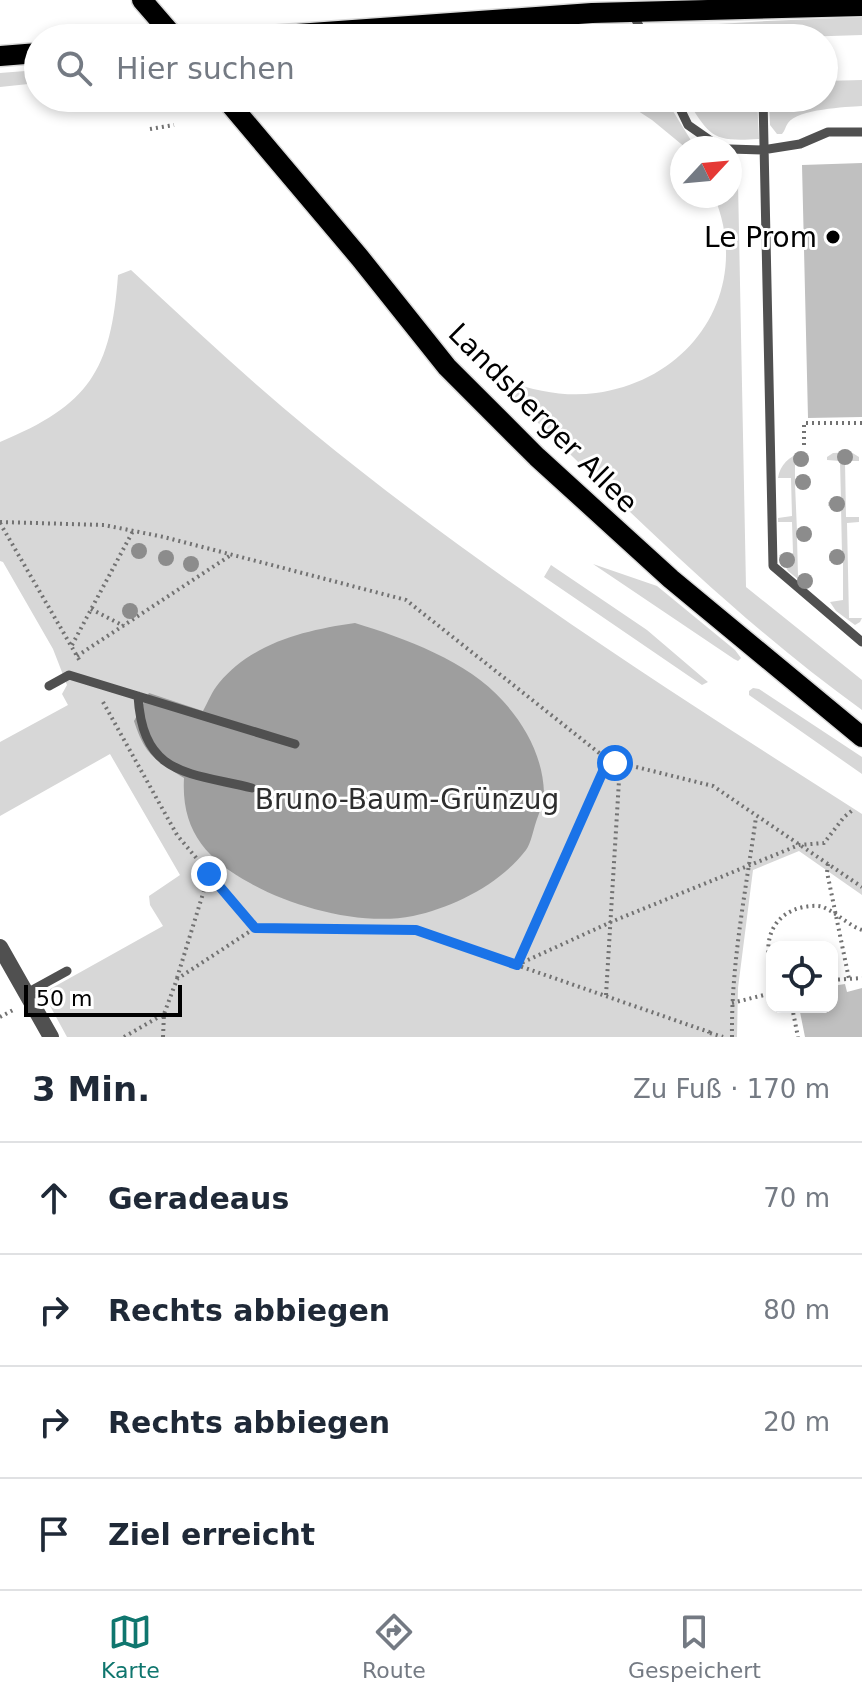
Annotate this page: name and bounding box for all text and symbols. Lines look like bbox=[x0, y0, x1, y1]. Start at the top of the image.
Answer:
search box bbox=[24, 24, 838, 112]
icon: search bbox=[52, 46, 96, 90]
text: Hier suchen bbox=[116, 51, 295, 86]
north arrow bbox=[670, 136, 742, 208]
place label: Le Prom bbox=[704, 221, 817, 254]
marker: Le Prom bbox=[824, 228, 842, 246]
street label: Landsberger Allee bbox=[442, 317, 644, 519]
route start bbox=[597, 745, 633, 781]
park label: Bruno-Baum-Grünzug bbox=[255, 783, 559, 816]
route end bbox=[191, 856, 227, 892]
map controls bbox=[766, 941, 838, 1013]
button: locate bbox=[766, 941, 838, 1013]
scale bar bbox=[24, 981, 182, 1017]
text: 50 m bbox=[36, 986, 92, 1011]
text: 3 Min. bbox=[32, 1069, 150, 1109]
text: Zu Fuß · 170 m bbox=[633, 1074, 830, 1104]
icon: ahead bbox=[32, 1176, 76, 1220]
text: Geradeaus bbox=[108, 1181, 289, 1216]
text: 70 m bbox=[763, 1183, 830, 1213]
icon: right bbox=[32, 1288, 76, 1332]
text: Rechts abbiegen bbox=[108, 1293, 390, 1328]
text: 80 m bbox=[763, 1295, 830, 1325]
icon: right bbox=[32, 1400, 76, 1444]
text: Rechts abbiegen bbox=[108, 1405, 390, 1440]
text: 20 m bbox=[763, 1407, 830, 1437]
icon: arrive bbox=[32, 1512, 76, 1556]
text: Ziel erreicht bbox=[108, 1517, 315, 1552]
tab: Karte bbox=[101, 1610, 160, 1683]
tab: Route bbox=[362, 1610, 426, 1683]
tab: Gespeichert bbox=[628, 1610, 761, 1683]

